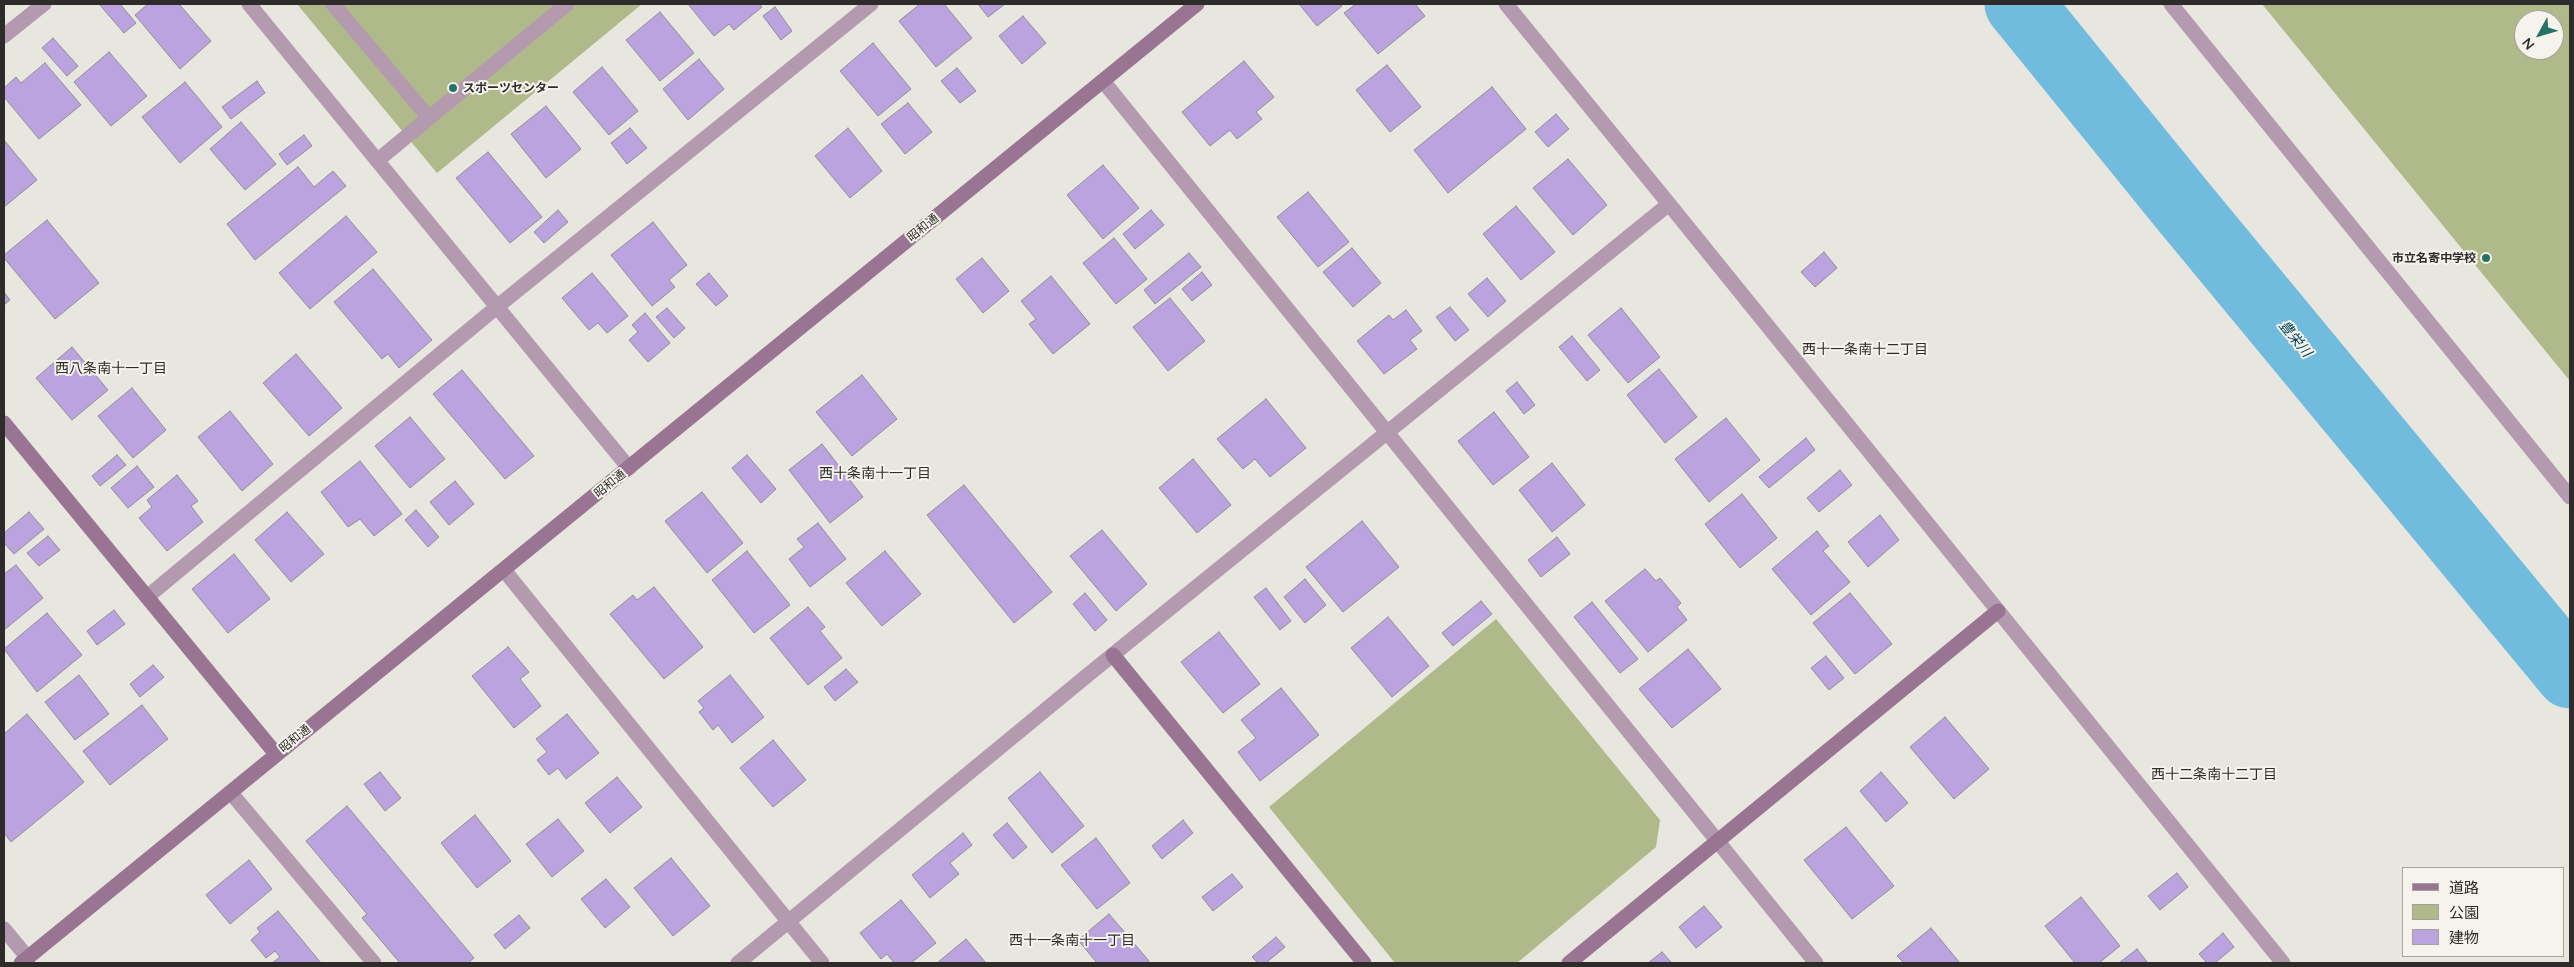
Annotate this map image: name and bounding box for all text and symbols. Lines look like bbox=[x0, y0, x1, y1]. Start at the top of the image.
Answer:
north arrow bbox=[2514, 10, 2564, 60]
text: N bbox=[2518, 34, 2538, 53]
place label: スポーツセンター bbox=[463, 81, 559, 95]
marker: スポーツセンター bbox=[447, 82, 459, 94]
street label: 昭和通 bbox=[904, 211, 942, 245]
place label: 市立名寄中学校 bbox=[2392, 251, 2476, 265]
marker: 市立名寄中学校 bbox=[2480, 252, 2492, 264]
water label: 豊栄川 bbox=[2275, 317, 2315, 361]
district label: 西十一条南十二丁目 bbox=[1802, 342, 1928, 358]
district label: 西八条南十一丁目 bbox=[55, 361, 167, 377]
district label: 西十条南十一丁目 bbox=[819, 466, 931, 482]
street label: 昭和通 bbox=[591, 467, 629, 501]
street label: 昭和通 bbox=[276, 722, 314, 756]
district label: 西十二条南十二丁目 bbox=[2151, 767, 2277, 783]
legend bbox=[2402, 867, 2564, 957]
text: 道路 bbox=[2449, 878, 2479, 897]
text: 公園 bbox=[2449, 903, 2479, 922]
text: 建物 bbox=[2449, 928, 2479, 947]
district label: 西十一条南十一丁目 bbox=[1009, 933, 1135, 949]

